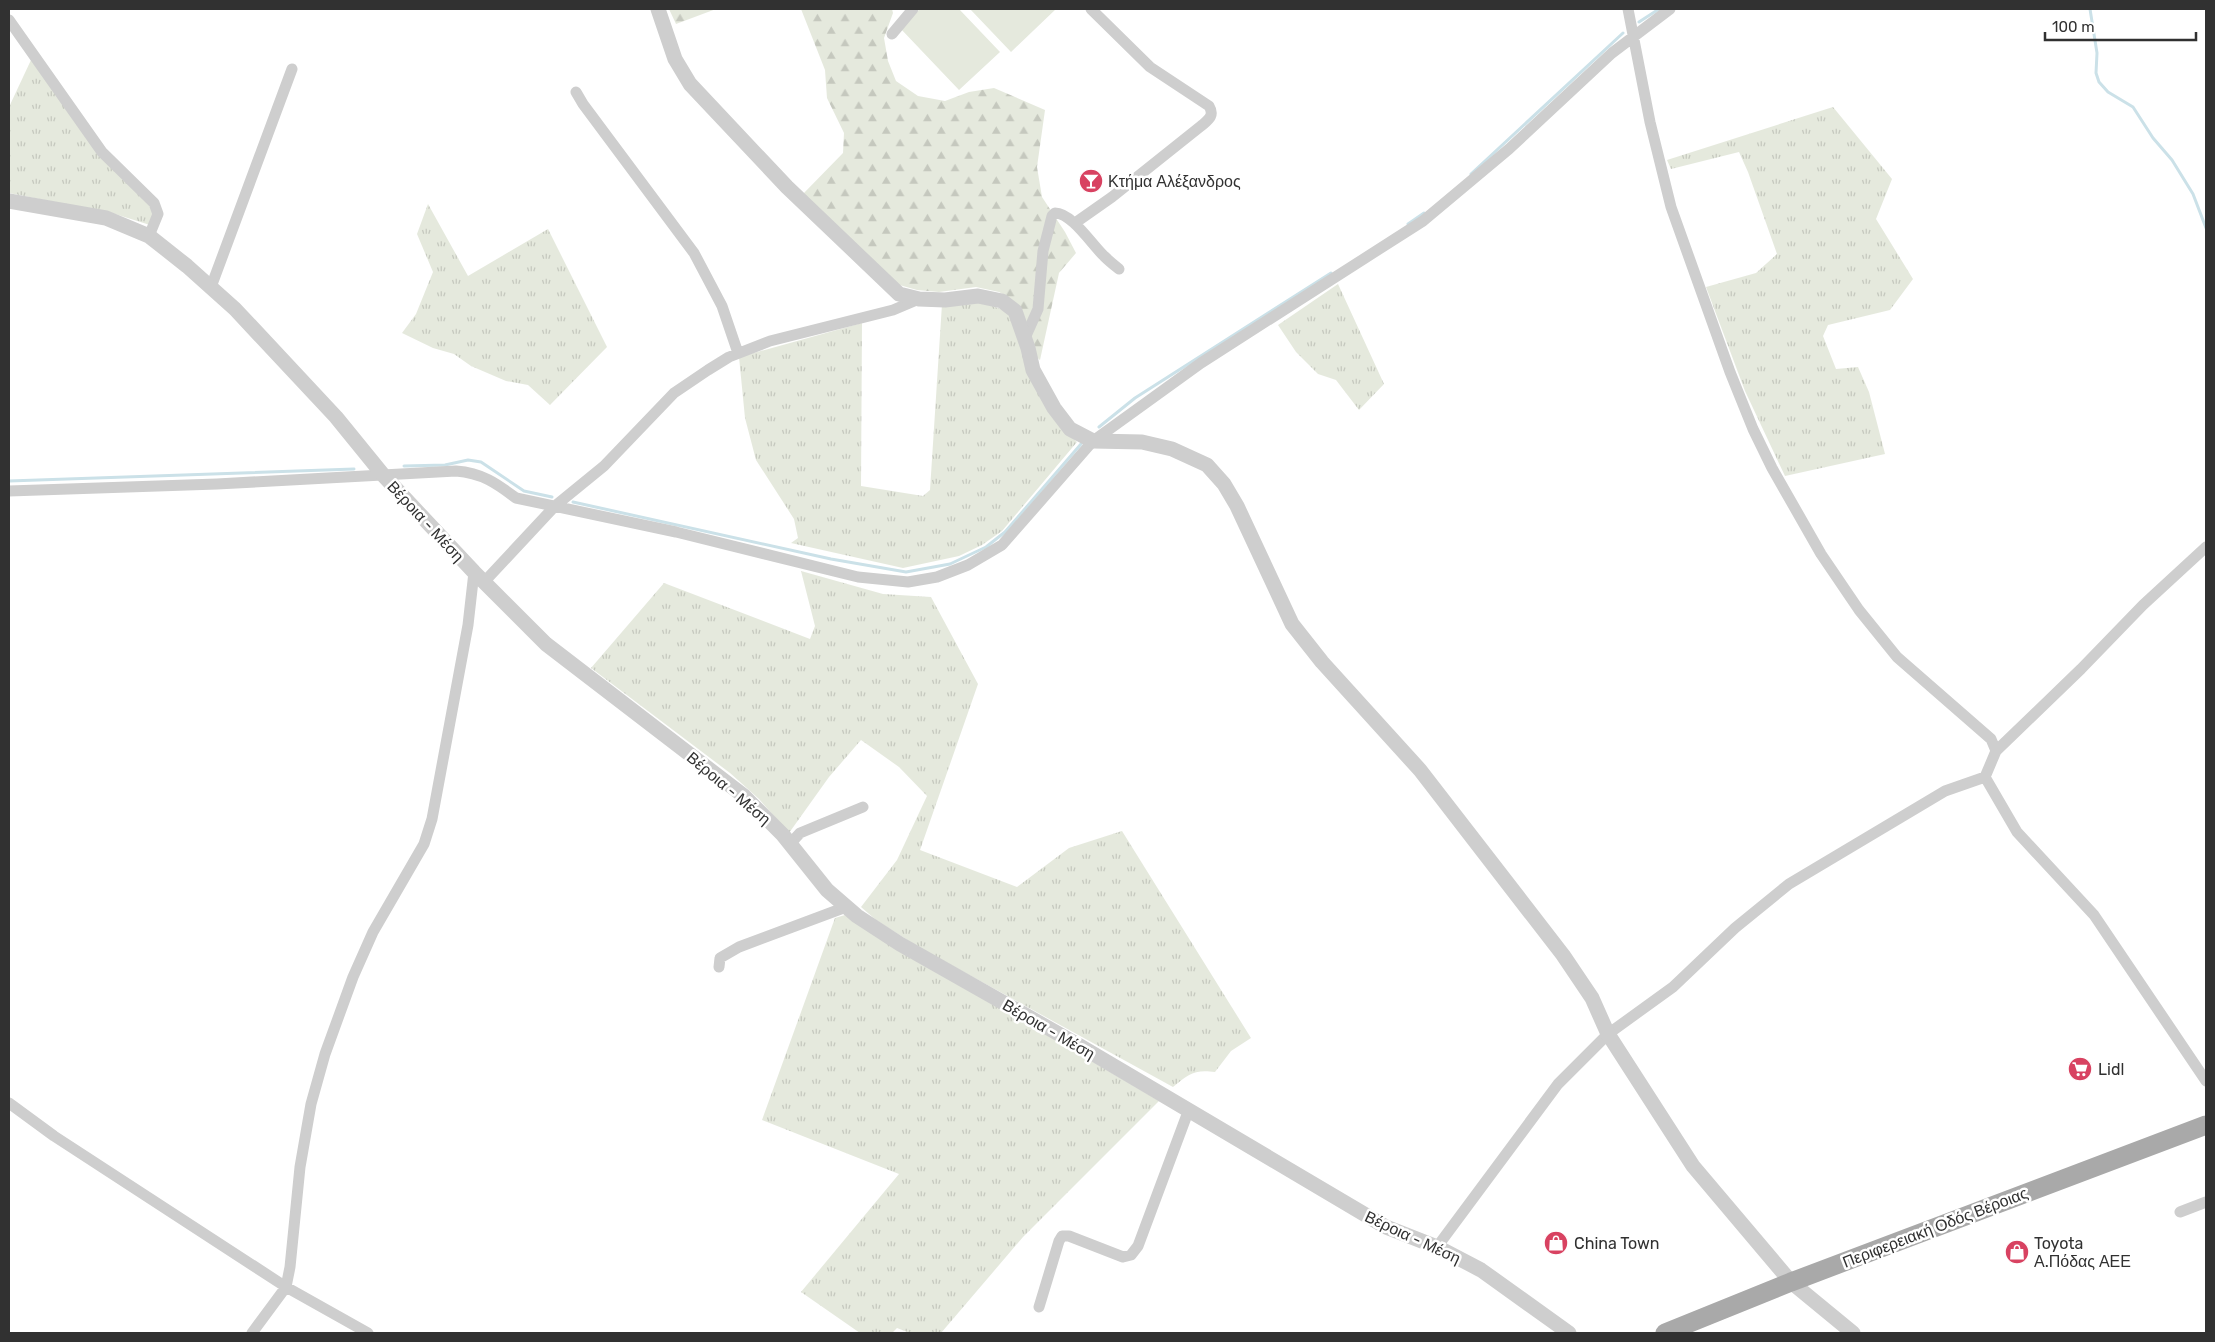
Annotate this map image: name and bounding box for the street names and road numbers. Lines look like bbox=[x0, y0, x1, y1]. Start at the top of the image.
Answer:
street label: Βέροια - Μέση bbox=[383, 477, 468, 566]
street label: Βέροια - Μέση bbox=[683, 748, 774, 829]
street label: Βέροια - Μέση bbox=[999, 995, 1098, 1064]
street label: Περιφερειακή Οδός Βέροιας bbox=[1840, 1183, 2031, 1272]
street label: Βέροια - Μέση bbox=[1362, 1207, 1464, 1268]

